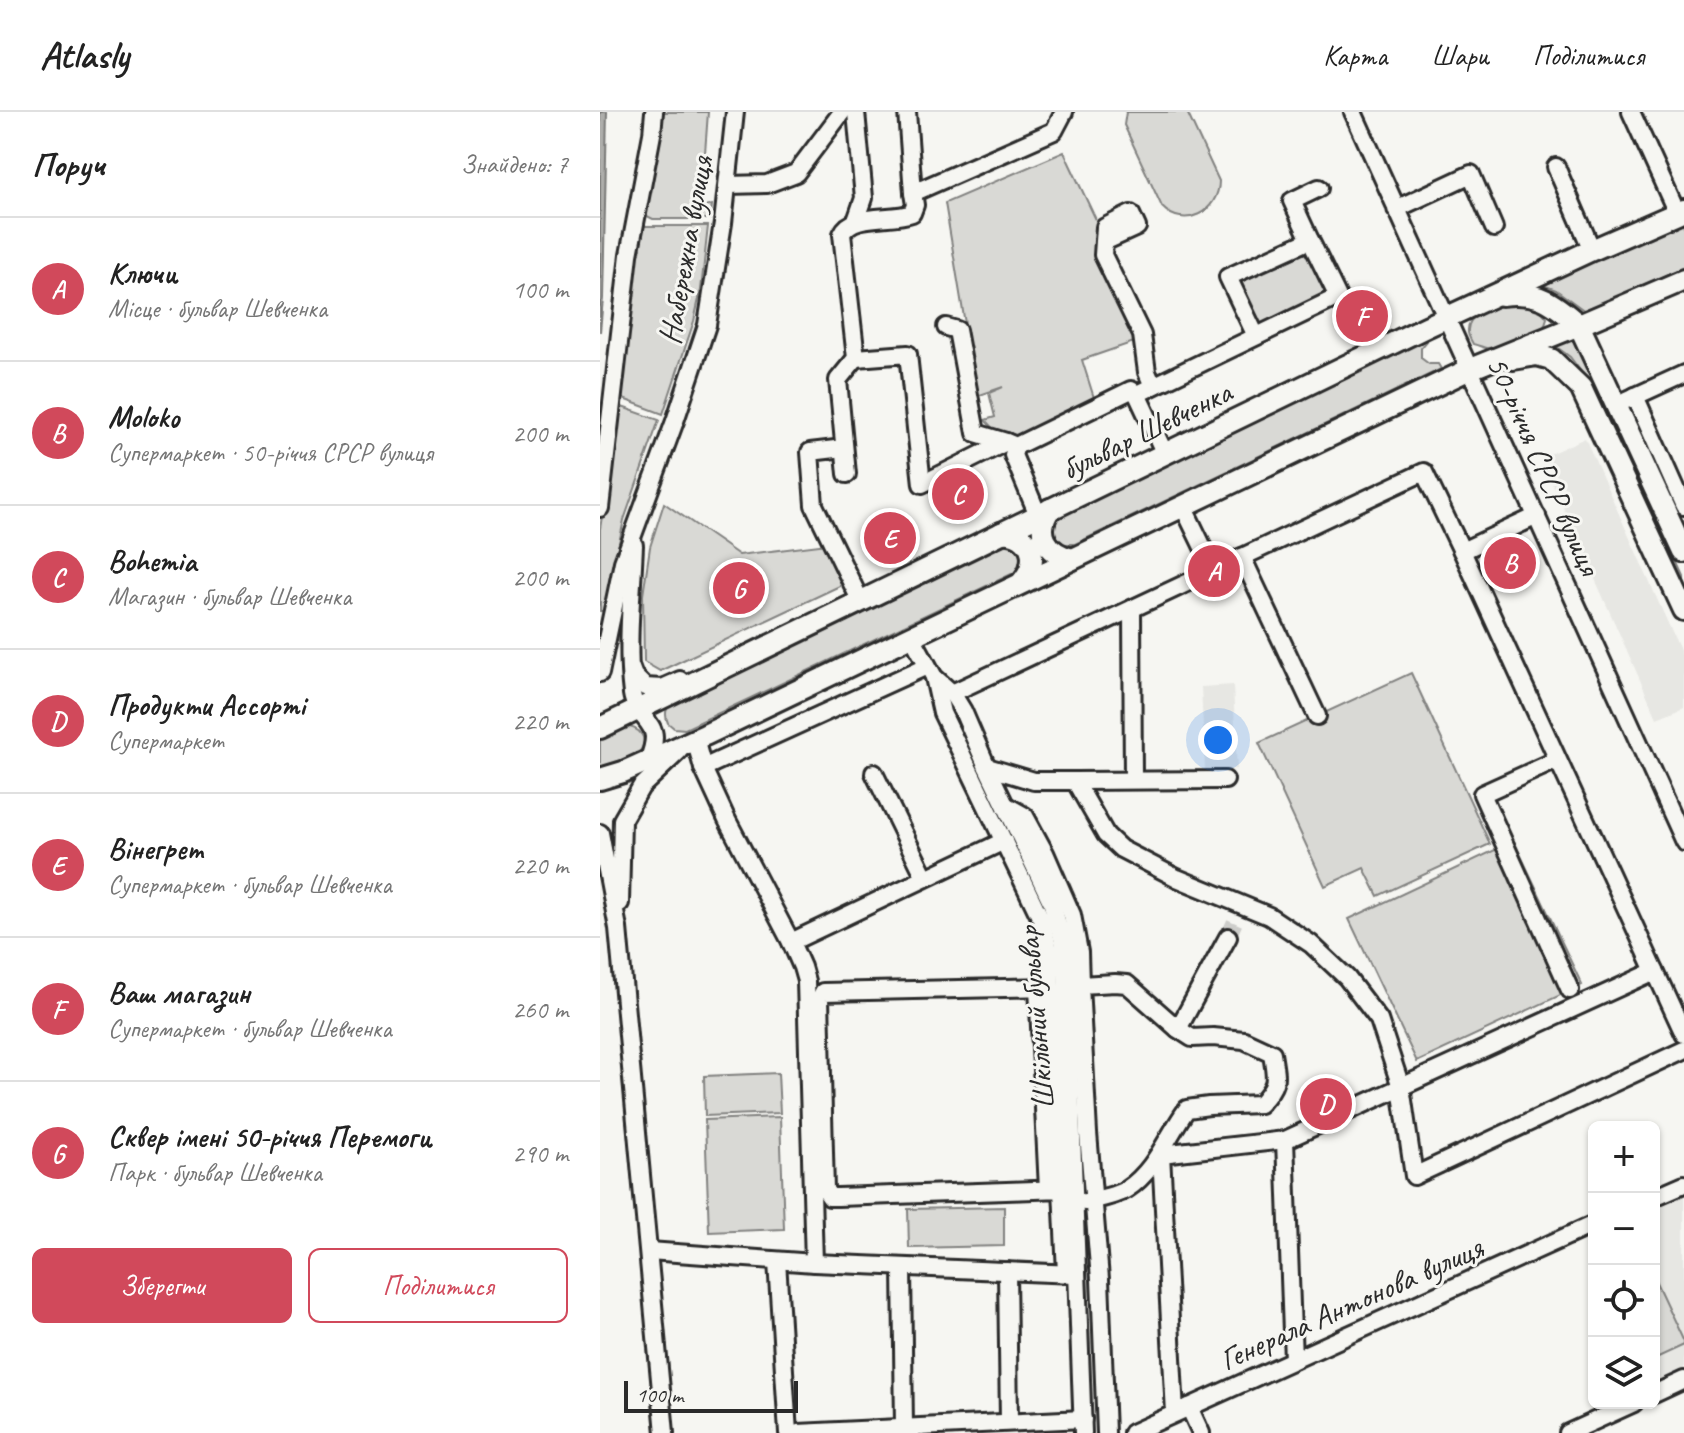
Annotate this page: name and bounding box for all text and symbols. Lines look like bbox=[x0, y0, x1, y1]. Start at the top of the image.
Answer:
text: Atlasly bbox=[40, 32, 129, 79]
text: Карта bbox=[1323, 38, 1387, 73]
text: Шари bbox=[1431, 38, 1489, 73]
text: Поділитися bbox=[1533, 38, 1644, 73]
text: Поруч bbox=[32, 143, 105, 186]
text: Знайдено: 7 bbox=[461, 148, 568, 181]
street label: Набережна вулиця bbox=[649, 151, 722, 348]
text: Ключи bbox=[108, 254, 178, 292]
text: A bbox=[51, 273, 65, 306]
text: 100 m bbox=[512, 273, 568, 306]
pin: F bbox=[1336, 286, 1388, 346]
text: Місце · бульвар Шевченка bbox=[108, 292, 327, 325]
street label: 50-річчя СРСР вулиця bbox=[1477, 349, 1611, 583]
street label: бульвар Шевченка bbox=[1054, 371, 1240, 489]
text: Moloko bbox=[108, 398, 179, 436]
text: B bbox=[51, 417, 65, 450]
text: 200 m bbox=[512, 417, 568, 450]
text: Супермаркет · 50-річчя СРСР вулиця bbox=[108, 436, 433, 469]
pin: C bbox=[932, 464, 984, 524]
pin: E bbox=[864, 508, 916, 568]
pin: B bbox=[1484, 533, 1536, 593]
pin: A bbox=[1188, 541, 1240, 601]
text: Bohemia bbox=[108, 542, 196, 580]
pin: G bbox=[713, 558, 765, 618]
text: C bbox=[52, 561, 64, 594]
text: 200 m bbox=[512, 561, 568, 594]
text: Магазин · бульвар Шевченка bbox=[108, 580, 351, 613]
text: Продукти Ассорті bbox=[108, 686, 305, 724]
text: D bbox=[50, 705, 66, 738]
text: 220 m bbox=[512, 705, 568, 738]
your location bbox=[1198, 720, 1238, 760]
text: Супермаркет bbox=[108, 724, 224, 757]
text: Вінегрет bbox=[108, 830, 202, 868]
text: E bbox=[51, 849, 65, 882]
text: 220 m bbox=[512, 849, 568, 882]
text: Супермаркет · бульвар Шевченка bbox=[108, 868, 392, 901]
street label: Шкільний бульвар bbox=[1007, 923, 1064, 1111]
text: Ваш магазин bbox=[108, 974, 250, 1012]
text: F bbox=[52, 993, 64, 1026]
text: 260 m bbox=[512, 993, 568, 1026]
text: Супермаркет · бульвар Шевченка bbox=[108, 1012, 392, 1045]
pin: D bbox=[1300, 1074, 1352, 1134]
text: Сквер імені 50-річчя Перемоги bbox=[108, 1118, 432, 1156]
map controls bbox=[1588, 1121, 1660, 1409]
button: + bbox=[1588, 1121, 1660, 1193]
text: G bbox=[52, 1137, 64, 1170]
text: 290 m bbox=[512, 1137, 568, 1170]
text: Парк · бульвар Шевченка bbox=[108, 1156, 322, 1189]
button: − bbox=[1588, 1193, 1660, 1265]
street label: Генерала Антонова вулиця bbox=[1213, 1226, 1491, 1380]
button: Зберегти bbox=[32, 1248, 292, 1323]
button: Поділитися bbox=[308, 1248, 568, 1323]
button: locate bbox=[1588, 1265, 1660, 1337]
button: layers bbox=[1588, 1337, 1660, 1409]
scale bar bbox=[624, 1377, 798, 1413]
text: 100 m bbox=[636, 1381, 683, 1409]

